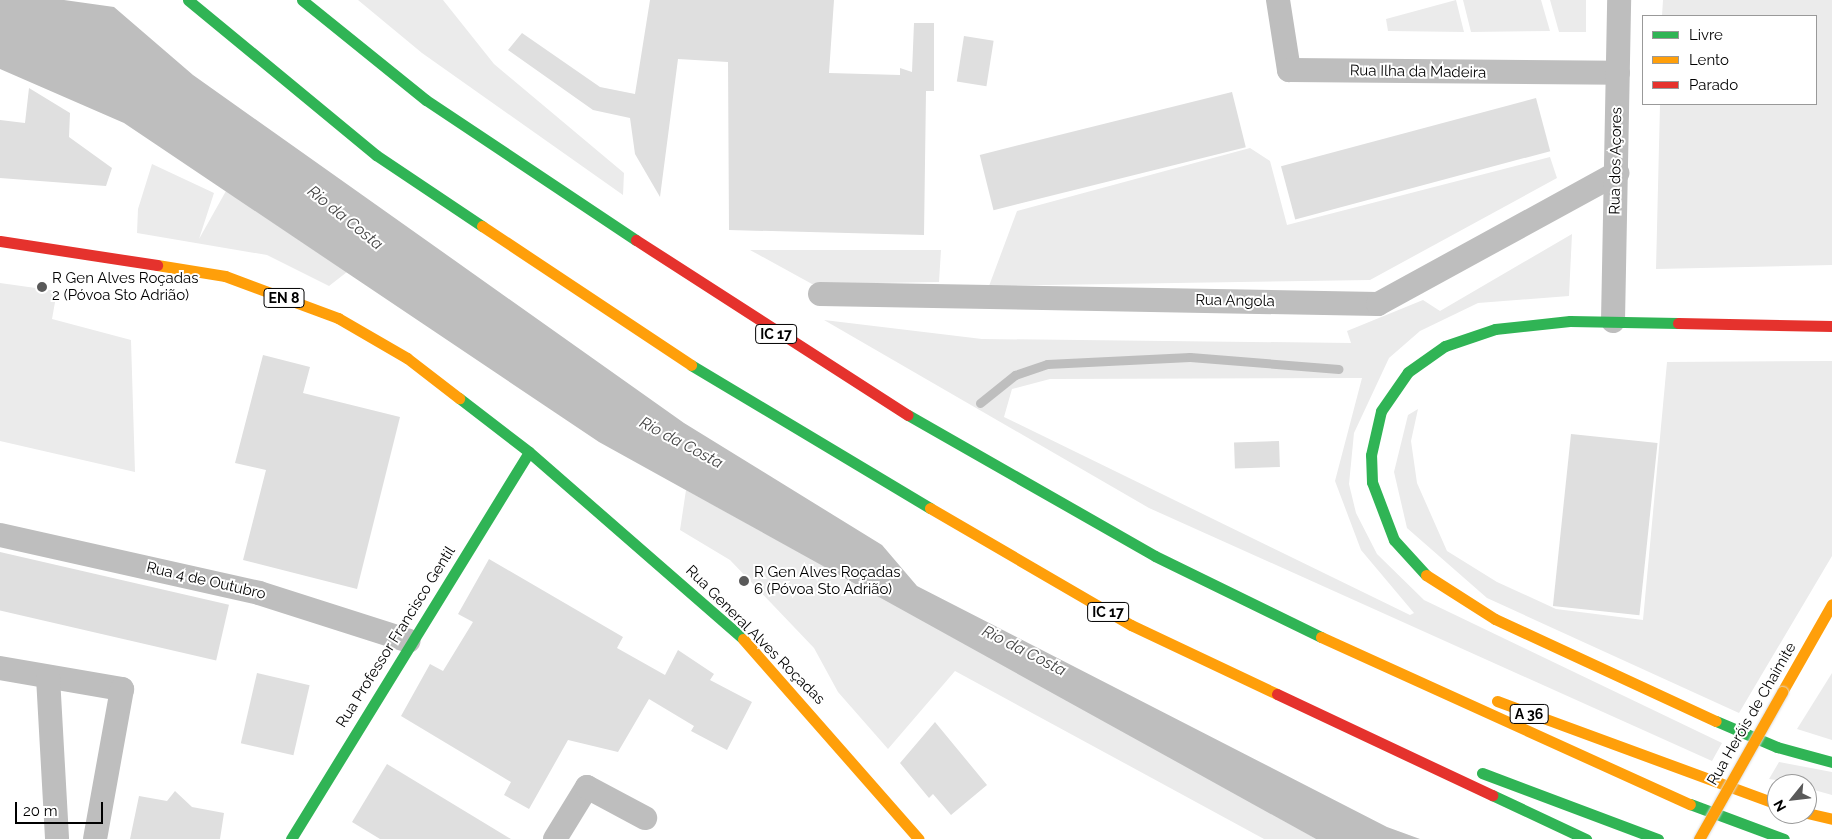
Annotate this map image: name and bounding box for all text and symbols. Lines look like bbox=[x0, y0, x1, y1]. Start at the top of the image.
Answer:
legend bbox=[1642, 15, 1817, 105]
text: Livre bbox=[1689, 26, 1723, 44]
text: Lento bbox=[1689, 51, 1729, 69]
street label: Rua Ilha da Madeira bbox=[1350, 62, 1486, 82]
text: Parado bbox=[1689, 76, 1738, 94]
street label: Rua dos Açores bbox=[1606, 107, 1626, 215]
water label: Rio da Costa bbox=[303, 182, 387, 254]
place label: R Gen Alves Roçadas 2 (Póvoa Sto Adrião) bbox=[52, 269, 199, 304]
marker: R Gen Alves Roçadas 2 (Póvoa Sto Adrião) bbox=[36, 281, 48, 293]
road number: EN 8 bbox=[263, 286, 305, 310]
street label: Rua Angola bbox=[1195, 291, 1275, 311]
road number: IC 17 bbox=[755, 322, 797, 346]
water label: Rio da Costa bbox=[636, 413, 726, 473]
street label: Rua Professor Francisco Gentil bbox=[333, 543, 459, 731]
street label: Rua 4 de Outubro bbox=[145, 559, 267, 603]
street label: Rua General Alves Roçadas bbox=[681, 561, 829, 709]
place label: R Gen Alves Roçadas 6 (Póvoa Sto Adrião) bbox=[754, 563, 901, 598]
marker: R Gen Alves Roçadas 6 (Póvoa Sto Adrião) bbox=[738, 575, 750, 587]
road number: IC 17 bbox=[1087, 600, 1129, 624]
water label: Rio da Costa bbox=[979, 622, 1069, 680]
street label: Rua Heróis de Chaimite bbox=[1704, 639, 1800, 789]
road number: A 36 bbox=[1509, 702, 1549, 726]
north arrow bbox=[1767, 774, 1817, 824]
scale bar bbox=[18, 792, 105, 824]
text: N bbox=[1770, 797, 1789, 814]
text: 20 m bbox=[23, 802, 58, 820]

